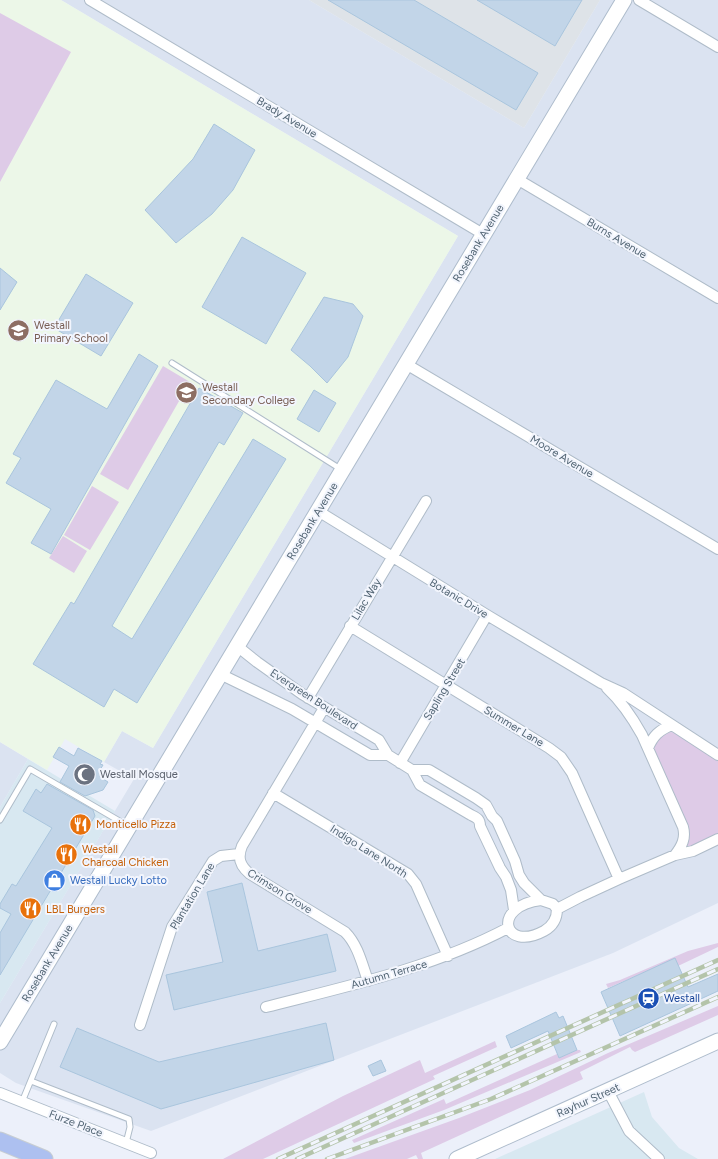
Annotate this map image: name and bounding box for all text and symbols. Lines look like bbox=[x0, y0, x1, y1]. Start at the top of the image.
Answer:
street label: Brady Avenue bbox=[254, 94, 319, 141]
street label: Rosebank Avenue bbox=[450, 202, 507, 284]
street label: Burns Avenue bbox=[584, 215, 649, 261]
school or university icon: Westall Primary School bbox=[5, 318, 31, 344]
place label: Westall Primary School bbox=[34, 319, 108, 345]
school or university icon: Westall Secondary College bbox=[174, 380, 200, 406]
place label: Westall Secondary College bbox=[202, 381, 295, 407]
street label: Moore Avenue bbox=[528, 432, 596, 480]
street label: Rosebank Avenue bbox=[284, 480, 341, 562]
street label: Lilac Way bbox=[349, 576, 384, 622]
street label: Botanic Drive bbox=[427, 576, 490, 621]
street label: Sapling Street bbox=[421, 656, 468, 723]
street label: Evergreen Boulevard bbox=[268, 666, 360, 733]
street label: Summer Lane bbox=[481, 703, 546, 749]
mosque icon: Westall Mosque bbox=[71, 761, 97, 787]
place label: Westall Mosque bbox=[100, 768, 178, 781]
restaurant icon: Monticello Pizza bbox=[68, 811, 94, 837]
place label: Monticello Pizza bbox=[96, 818, 176, 831]
street label: Indigo Lane North bbox=[328, 822, 410, 880]
restaurant icon: Westall Charcoal Chicken bbox=[53, 842, 79, 868]
place label: Westall Charcoal Chicken bbox=[82, 843, 168, 869]
street label: Plantation Lane bbox=[167, 860, 217, 932]
street label: Crimson Grove bbox=[245, 866, 314, 917]
shop icon: Westall Lucky Lotto bbox=[41, 867, 67, 893]
place label: Westall Lucky Lotto bbox=[70, 874, 167, 887]
restaurant icon: LBL Burgers bbox=[17, 896, 43, 922]
place label: LBL Burgers bbox=[46, 903, 105, 916]
street label: Rosebank Avenue bbox=[19, 922, 76, 1004]
street label: Autumn Terrace bbox=[350, 957, 429, 992]
station icon: Westall bbox=[636, 985, 662, 1011]
place label: Westall bbox=[664, 992, 700, 1005]
street label: Rayhur Street bbox=[555, 1081, 622, 1120]
street label: Furze Place bbox=[47, 1107, 104, 1140]

